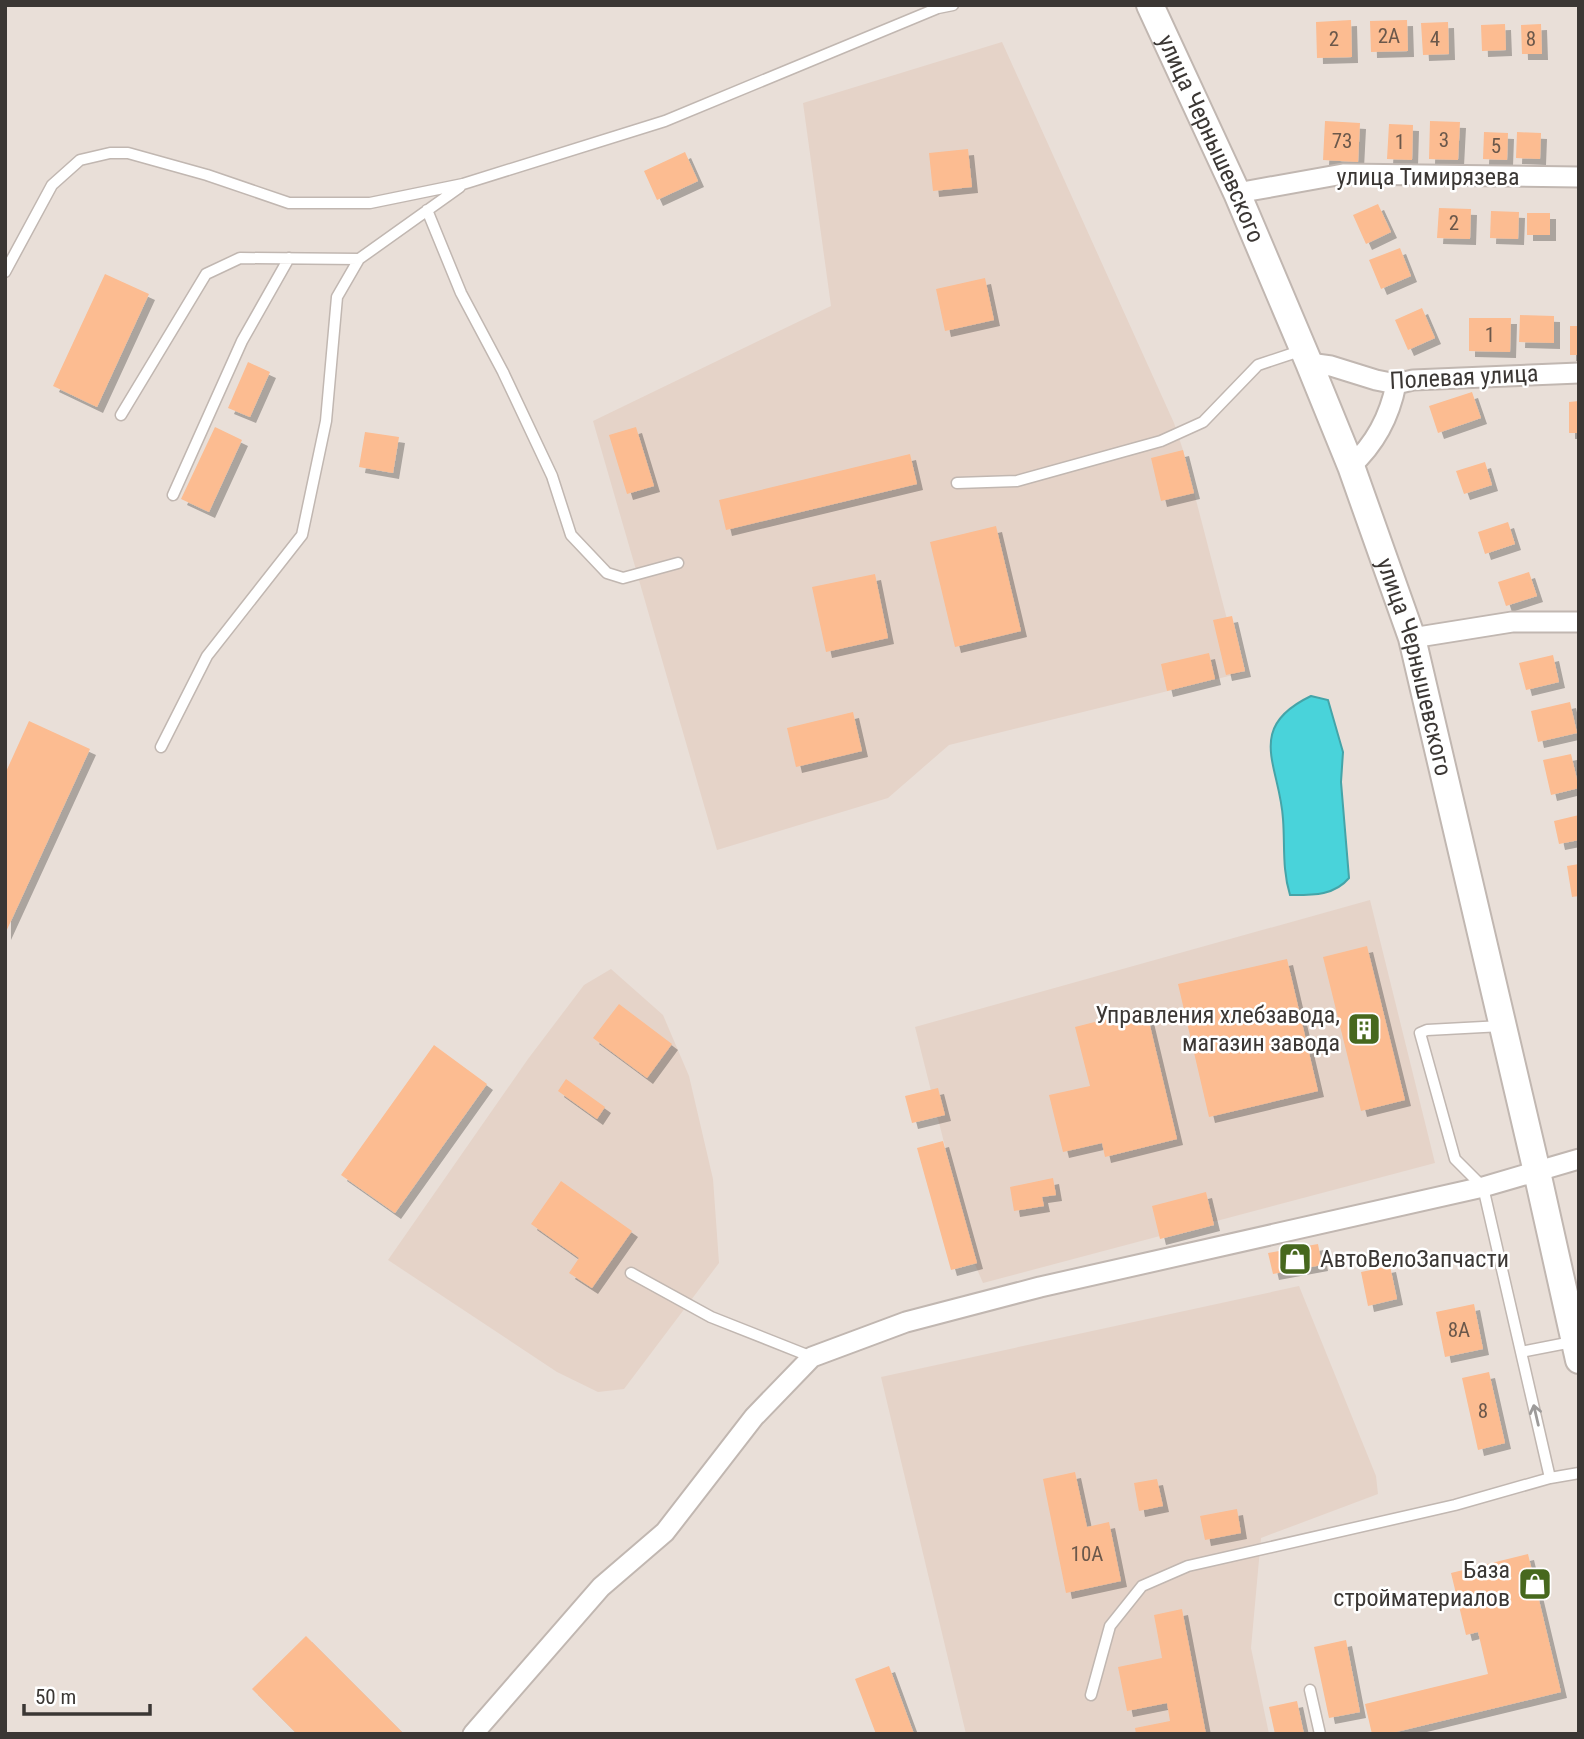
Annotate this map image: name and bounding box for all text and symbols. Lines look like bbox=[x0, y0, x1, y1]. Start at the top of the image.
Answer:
house number: 2А bbox=[1378, 24, 1400, 48]
house number: 2 bbox=[1329, 27, 1339, 51]
house number: 4 bbox=[1430, 27, 1440, 51]
house number: 8 bbox=[1526, 27, 1536, 51]
street label: улица Чернышевского bbox=[1152, 30, 1270, 247]
house number: 3 bbox=[1439, 128, 1449, 152]
house number: 73 bbox=[1332, 129, 1352, 153]
house number: 1 bbox=[1395, 130, 1405, 154]
house number: 5 bbox=[1491, 134, 1501, 158]
street label: улица Тимирязева bbox=[1336, 163, 1520, 191]
house number: 2 bbox=[1449, 211, 1459, 235]
house number: 1 bbox=[1485, 323, 1495, 347]
street label: Полевая улица bbox=[1389, 359, 1539, 395]
street label: улица Чернышевского bbox=[1371, 554, 1458, 779]
place label: Управления хлебзавода, магазин завода bbox=[1095, 1001, 1340, 1057]
building icon: Управления хлебзавода, магазин завода bbox=[1345, 1010, 1383, 1048]
shop icon: АвтоВелоЗапчасти bbox=[1276, 1240, 1314, 1278]
place label: АвтоВелоЗапчасти bbox=[1320, 1245, 1509, 1273]
house number: 8А bbox=[1448, 1318, 1470, 1342]
house number: 8 bbox=[1478, 1399, 1488, 1423]
one-way arrow bbox=[1528, 1404, 1542, 1427]
house number: 10А bbox=[1071, 1542, 1103, 1566]
place label: База стройматериалов bbox=[1333, 1556, 1510, 1612]
shop icon: База стройматериалов bbox=[1516, 1565, 1554, 1603]
scale bar bbox=[24, 1672, 150, 1716]
text: 50 m bbox=[35, 1685, 76, 1709]

